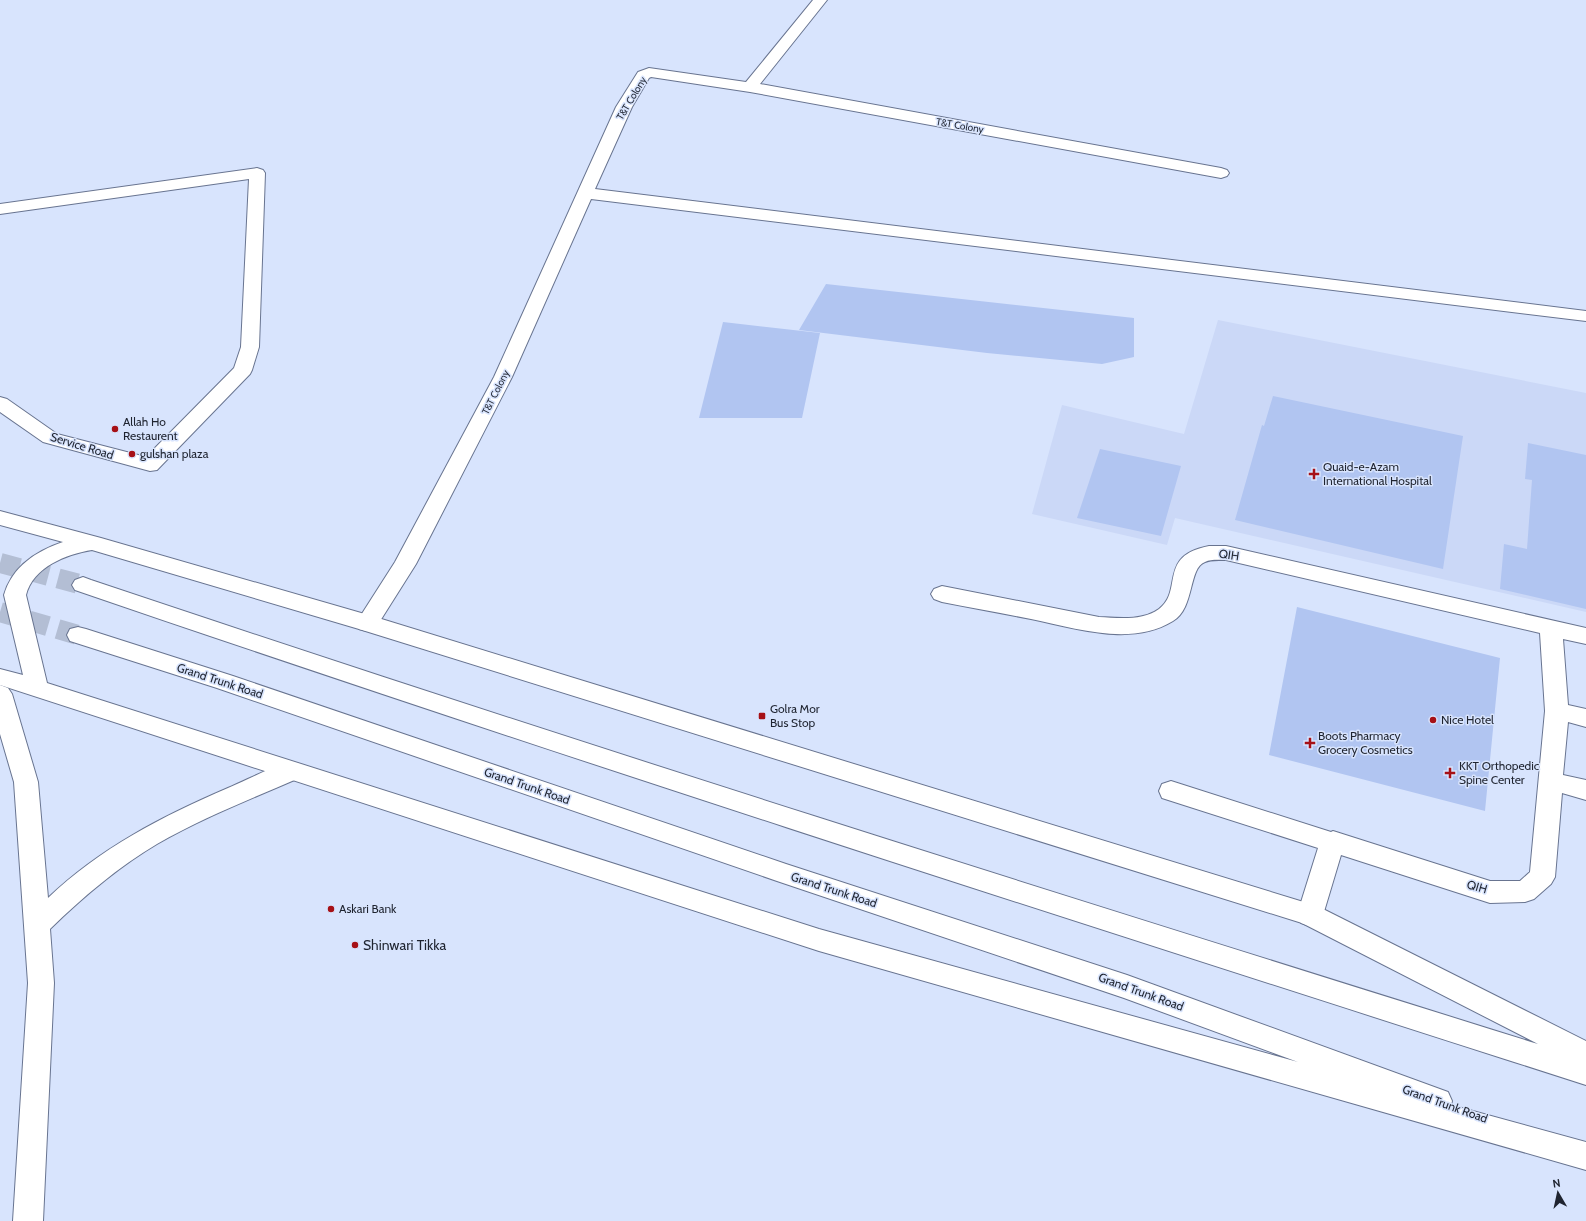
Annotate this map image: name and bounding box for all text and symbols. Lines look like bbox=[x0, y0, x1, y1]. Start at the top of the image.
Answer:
street label: T&T Colony bbox=[613, 74, 649, 122]
street label: T&T Colony bbox=[935, 115, 985, 136]
street label: T&T Colony bbox=[479, 368, 512, 417]
place label: Allah Ho Restaurent bbox=[123, 414, 178, 443]
marker: Allah Ho Restaurent bbox=[110, 424, 120, 434]
street label: Service Road bbox=[49, 429, 116, 462]
place label: gulshan plaza bbox=[140, 446, 209, 461]
marker: gulshan plaza bbox=[127, 449, 137, 459]
place label: Quaid-e-Azam International Hospital bbox=[1323, 459, 1432, 488]
marker: Quaid-e-Azam International Hospital bbox=[1308, 468, 1320, 480]
street label: QIH bbox=[1218, 546, 1240, 563]
street label: Grand Trunk Road bbox=[175, 660, 265, 702]
place label: Golra Mor Bus Stop bbox=[770, 701, 820, 730]
marker: Golra Mor Bus Stop bbox=[757, 711, 767, 721]
place label: Nice Hotel bbox=[1441, 712, 1494, 727]
marker: Nice Hotel bbox=[1428, 715, 1438, 725]
place label: Boots Pharmacy Grocery Cosmetics bbox=[1318, 728, 1413, 757]
marker: Boots Pharmacy Grocery Cosmetics bbox=[1305, 738, 1315, 748]
place label: KKT Orthopedic Spine Center bbox=[1459, 758, 1540, 787]
street label: Grand Trunk Road bbox=[482, 764, 572, 807]
marker: KKT Orthopedic Spine Center bbox=[1444, 767, 1456, 779]
street label: Grand Trunk Road bbox=[789, 869, 879, 911]
street label: QIH bbox=[1465, 876, 1489, 897]
place label: Askari Bank bbox=[339, 901, 397, 916]
marker: Askari Bank bbox=[326, 904, 336, 914]
place label: Shinwari Tikka bbox=[363, 936, 446, 954]
marker: Shinwari Tikka bbox=[350, 940, 360, 950]
street label: Grand Trunk Road bbox=[1096, 969, 1186, 1014]
street label: Grand Trunk Road bbox=[1400, 1081, 1490, 1126]
north arrow bbox=[1538, 1173, 1578, 1213]
text: N bbox=[1551, 1176, 1561, 1191]

